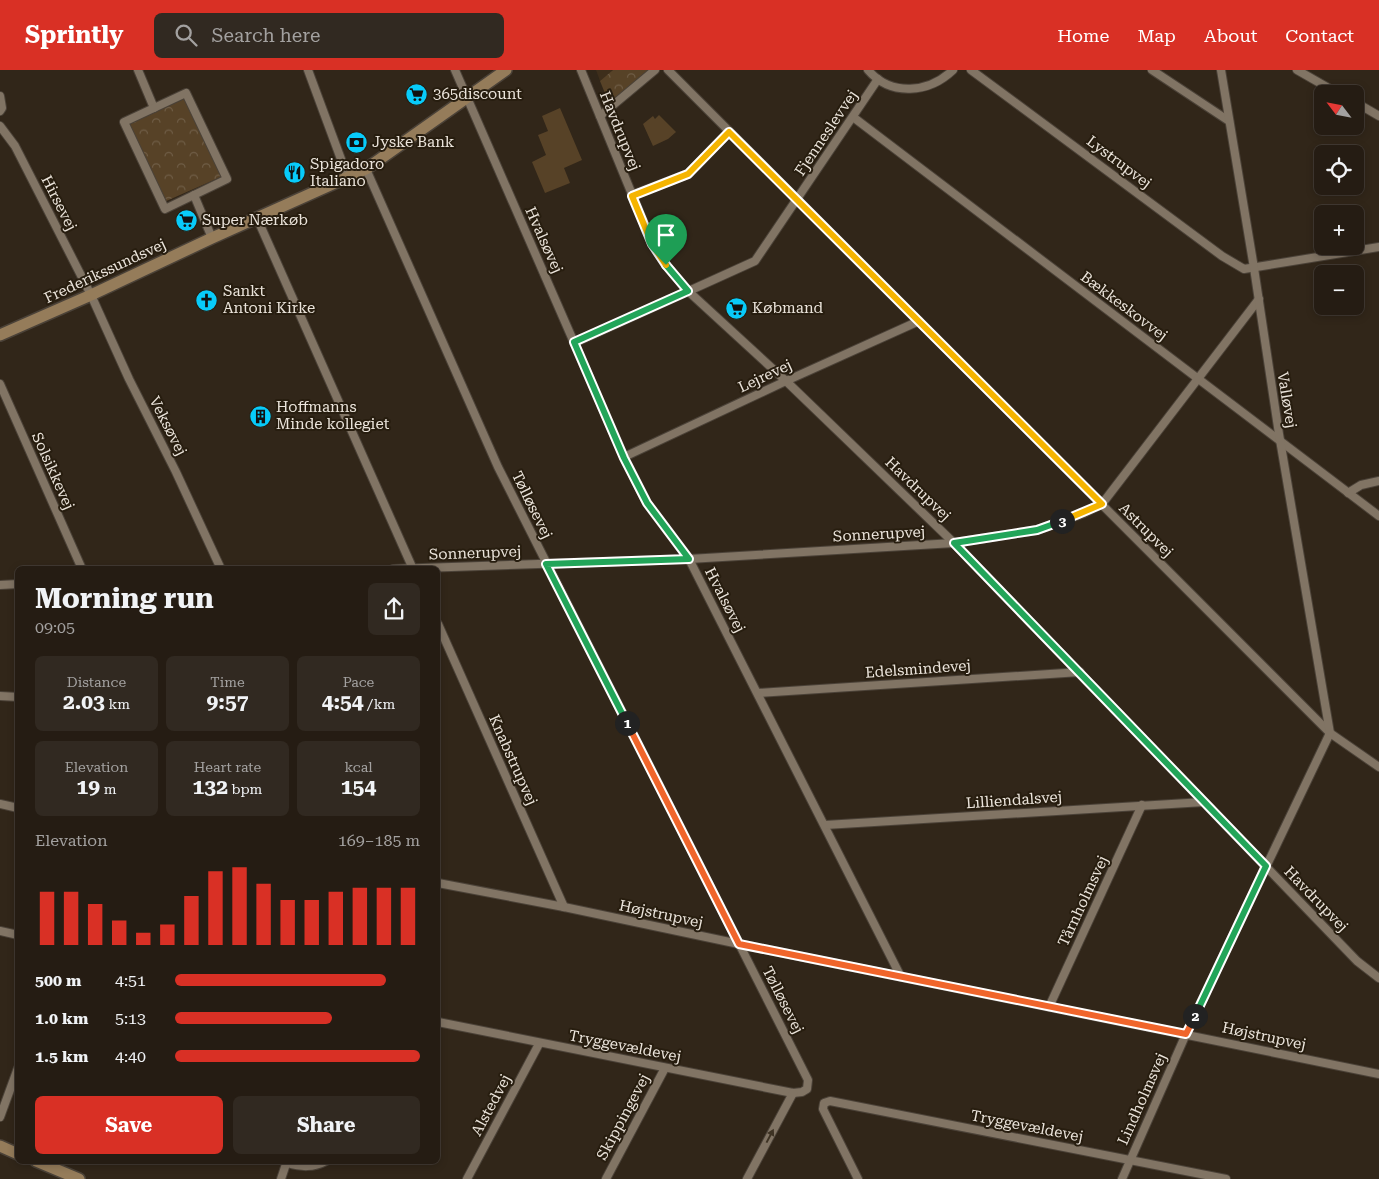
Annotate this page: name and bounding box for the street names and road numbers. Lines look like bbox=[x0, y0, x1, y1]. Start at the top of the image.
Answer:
street label: Fjenneslevvej bbox=[791, 87, 861, 179]
street label: Havdrupvej bbox=[596, 89, 644, 173]
street label: Lystrupvej bbox=[1083, 132, 1155, 192]
street label: Hirsevej bbox=[37, 172, 81, 234]
street label: Hvalsøvej bbox=[521, 204, 567, 276]
street label: Frederikssundsvej bbox=[41, 235, 169, 307]
street label: Bækkeskovvej bbox=[1077, 267, 1171, 345]
street label: Lejrevej bbox=[735, 356, 795, 396]
street label: Valløvej bbox=[1274, 370, 1300, 430]
street label: Veksøvej bbox=[145, 393, 191, 459]
street label: Solsikkevej bbox=[28, 430, 78, 512]
street label: Havdrupvej bbox=[881, 453, 955, 525]
street label: Tølløsevej bbox=[508, 468, 556, 542]
street label: Astrupvej bbox=[1115, 499, 1177, 561]
street label: Sonnerupvej bbox=[832, 523, 926, 545]
street label: Sonnerupvej bbox=[428, 542, 522, 564]
street label: Hvalsøvej bbox=[701, 564, 749, 636]
street label: Edelsmindevej bbox=[864, 656, 972, 682]
street label: Knabstrupvej bbox=[485, 712, 541, 808]
street label: Lilliendalsvej bbox=[965, 788, 1063, 812]
street label: Tårnholmsvej bbox=[1054, 853, 1112, 949]
street label: Havdrupvej bbox=[1280, 862, 1352, 936]
street label: Højstrupvej bbox=[617, 896, 705, 932]
street label: Tølløsevej bbox=[758, 963, 808, 1037]
street label: Højstrupvej bbox=[1220, 1018, 1308, 1054]
street label: Tryggevældevej bbox=[567, 1026, 683, 1066]
street label: Lindholmsvej bbox=[1114, 1050, 1170, 1148]
street label: Alstedvej bbox=[467, 1071, 515, 1139]
street label: Skippingevej bbox=[593, 1071, 653, 1163]
street label: Tryggevældevej bbox=[969, 1106, 1085, 1146]

